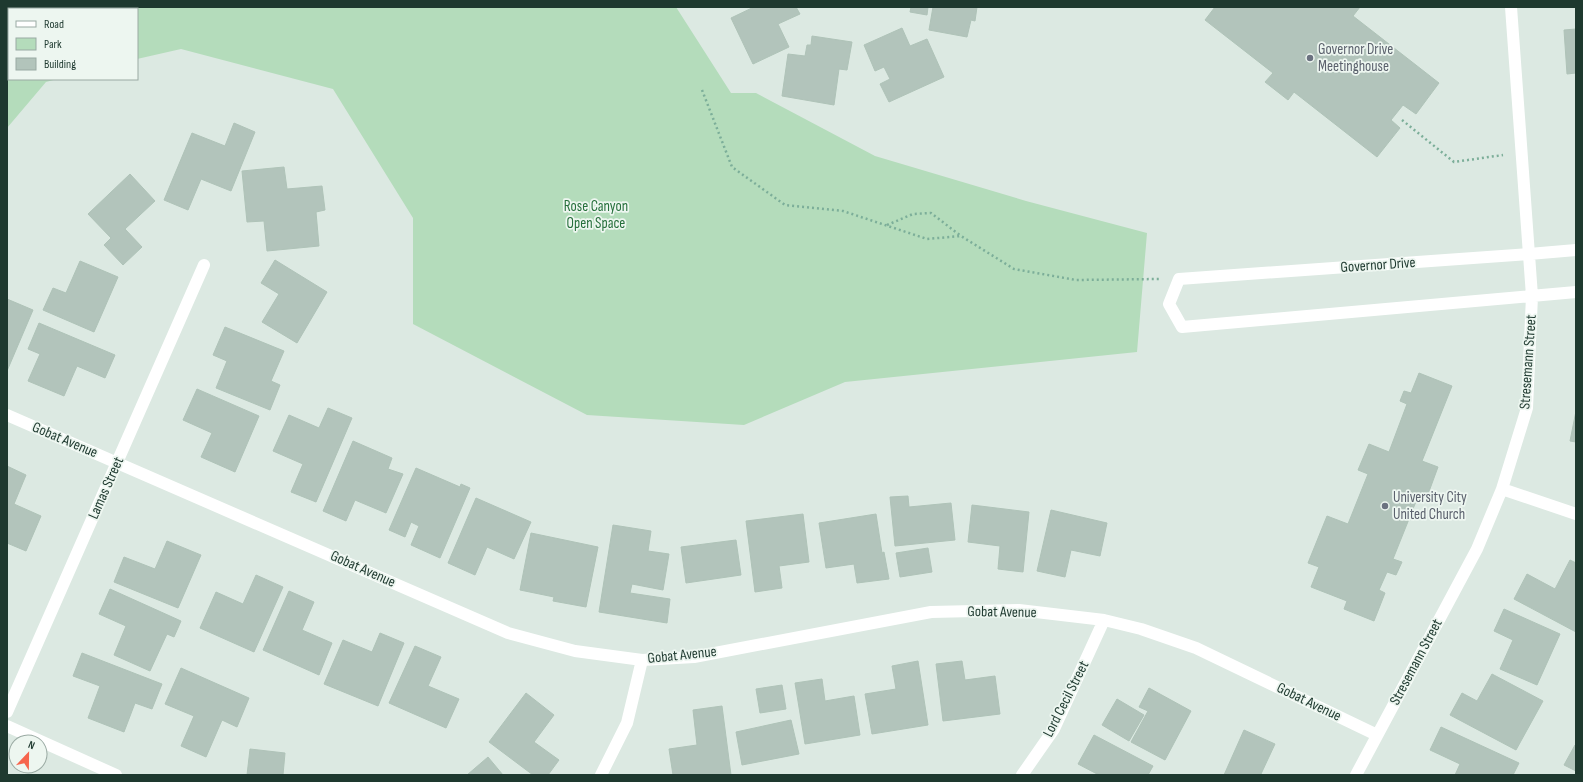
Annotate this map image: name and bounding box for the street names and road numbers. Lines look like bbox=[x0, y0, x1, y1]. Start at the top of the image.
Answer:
street label: Governor Drive bbox=[1340, 253, 1416, 277]
street label: Stresemann Street bbox=[1515, 314, 1541, 410]
street label: Gobat Avenue bbox=[29, 418, 101, 462]
street label: Lamas Street bbox=[84, 454, 128, 522]
street label: Gobat Avenue bbox=[327, 546, 399, 592]
street label: Gobat Avenue bbox=[967, 602, 1037, 622]
street label: Stresemann Street bbox=[1385, 615, 1447, 708]
street label: Gobat Avenue bbox=[647, 642, 717, 668]
street label: Lord Cecil Street bbox=[1039, 657, 1094, 740]
street label: Gobat Avenue bbox=[1274, 678, 1344, 726]

